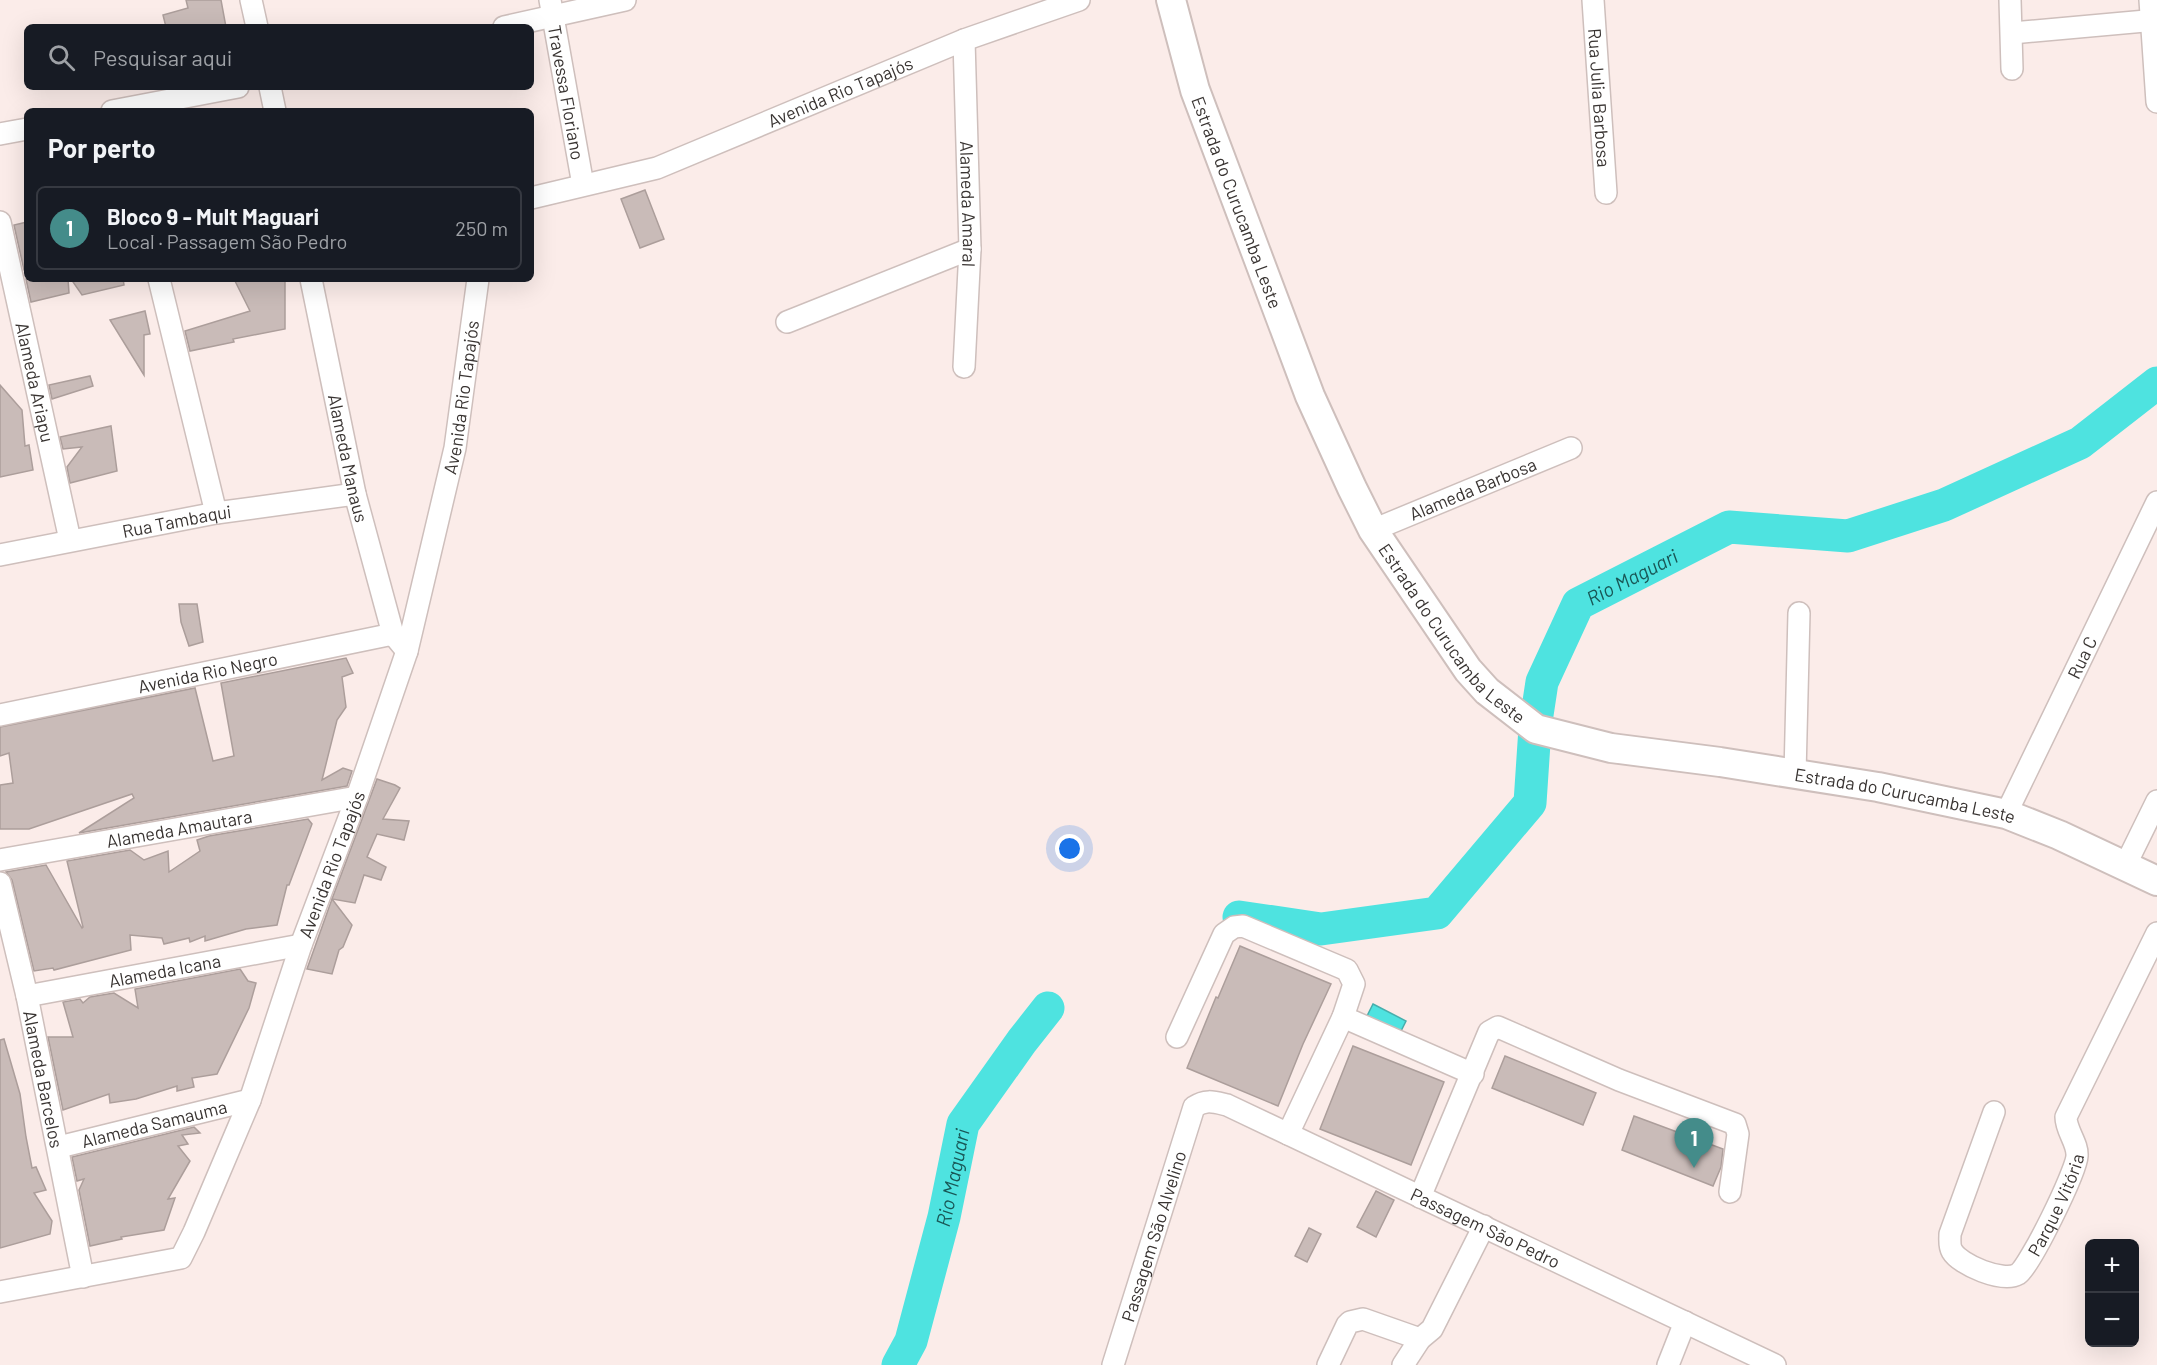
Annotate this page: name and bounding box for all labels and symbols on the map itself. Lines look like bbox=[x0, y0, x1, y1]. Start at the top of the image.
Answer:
street label: Travessa Floriano bbox=[544, 23, 589, 162]
street label: Rua Julia Barbosa bbox=[1584, 27, 1615, 168]
street label: Avenida Rio Tapajós bbox=[764, 52, 916, 132]
street label: Estrada do Curucamba Leste bbox=[1187, 93, 1287, 311]
street label: Alameda Amaral bbox=[956, 141, 981, 268]
street label: Avenida Rio Tapajós bbox=[438, 319, 483, 476]
street label: Alameda Ariapu bbox=[11, 320, 59, 444]
street label: Alameda Manaus bbox=[324, 392, 373, 525]
street label: Alameda Barbosa bbox=[1406, 453, 1540, 525]
street label: Rua Tambaqui bbox=[120, 500, 233, 542]
street label: Estrada do Curucamba Leste bbox=[1374, 539, 1530, 728]
water label: Rio Maguari bbox=[1582, 543, 1681, 610]
street label: Rua C bbox=[2062, 633, 2101, 682]
street label: Avenida Rio Negro bbox=[136, 647, 279, 697]
street label: Estrada do Curucamba Leste bbox=[1793, 763, 2019, 828]
street label: Avenida Rio Tapajós bbox=[294, 788, 369, 941]
street label: Alameda Amautara bbox=[105, 805, 254, 852]
your location bbox=[1055, 834, 1084, 863]
street label: Alameda Icana bbox=[107, 949, 222, 992]
street label: Alameda Barcelos bbox=[19, 1009, 68, 1150]
street label: Alameda Samauma bbox=[79, 1095, 229, 1152]
pin: 1 bbox=[1674, 1118, 1714, 1168]
water label: Rio Maguari bbox=[930, 1126, 974, 1229]
street label: Passagem São Alvelino bbox=[1116, 1148, 1191, 1324]
street label: Parque Vitória bbox=[2023, 1152, 2088, 1260]
street label: Passagem São Pedro bbox=[1407, 1183, 1564, 1273]

